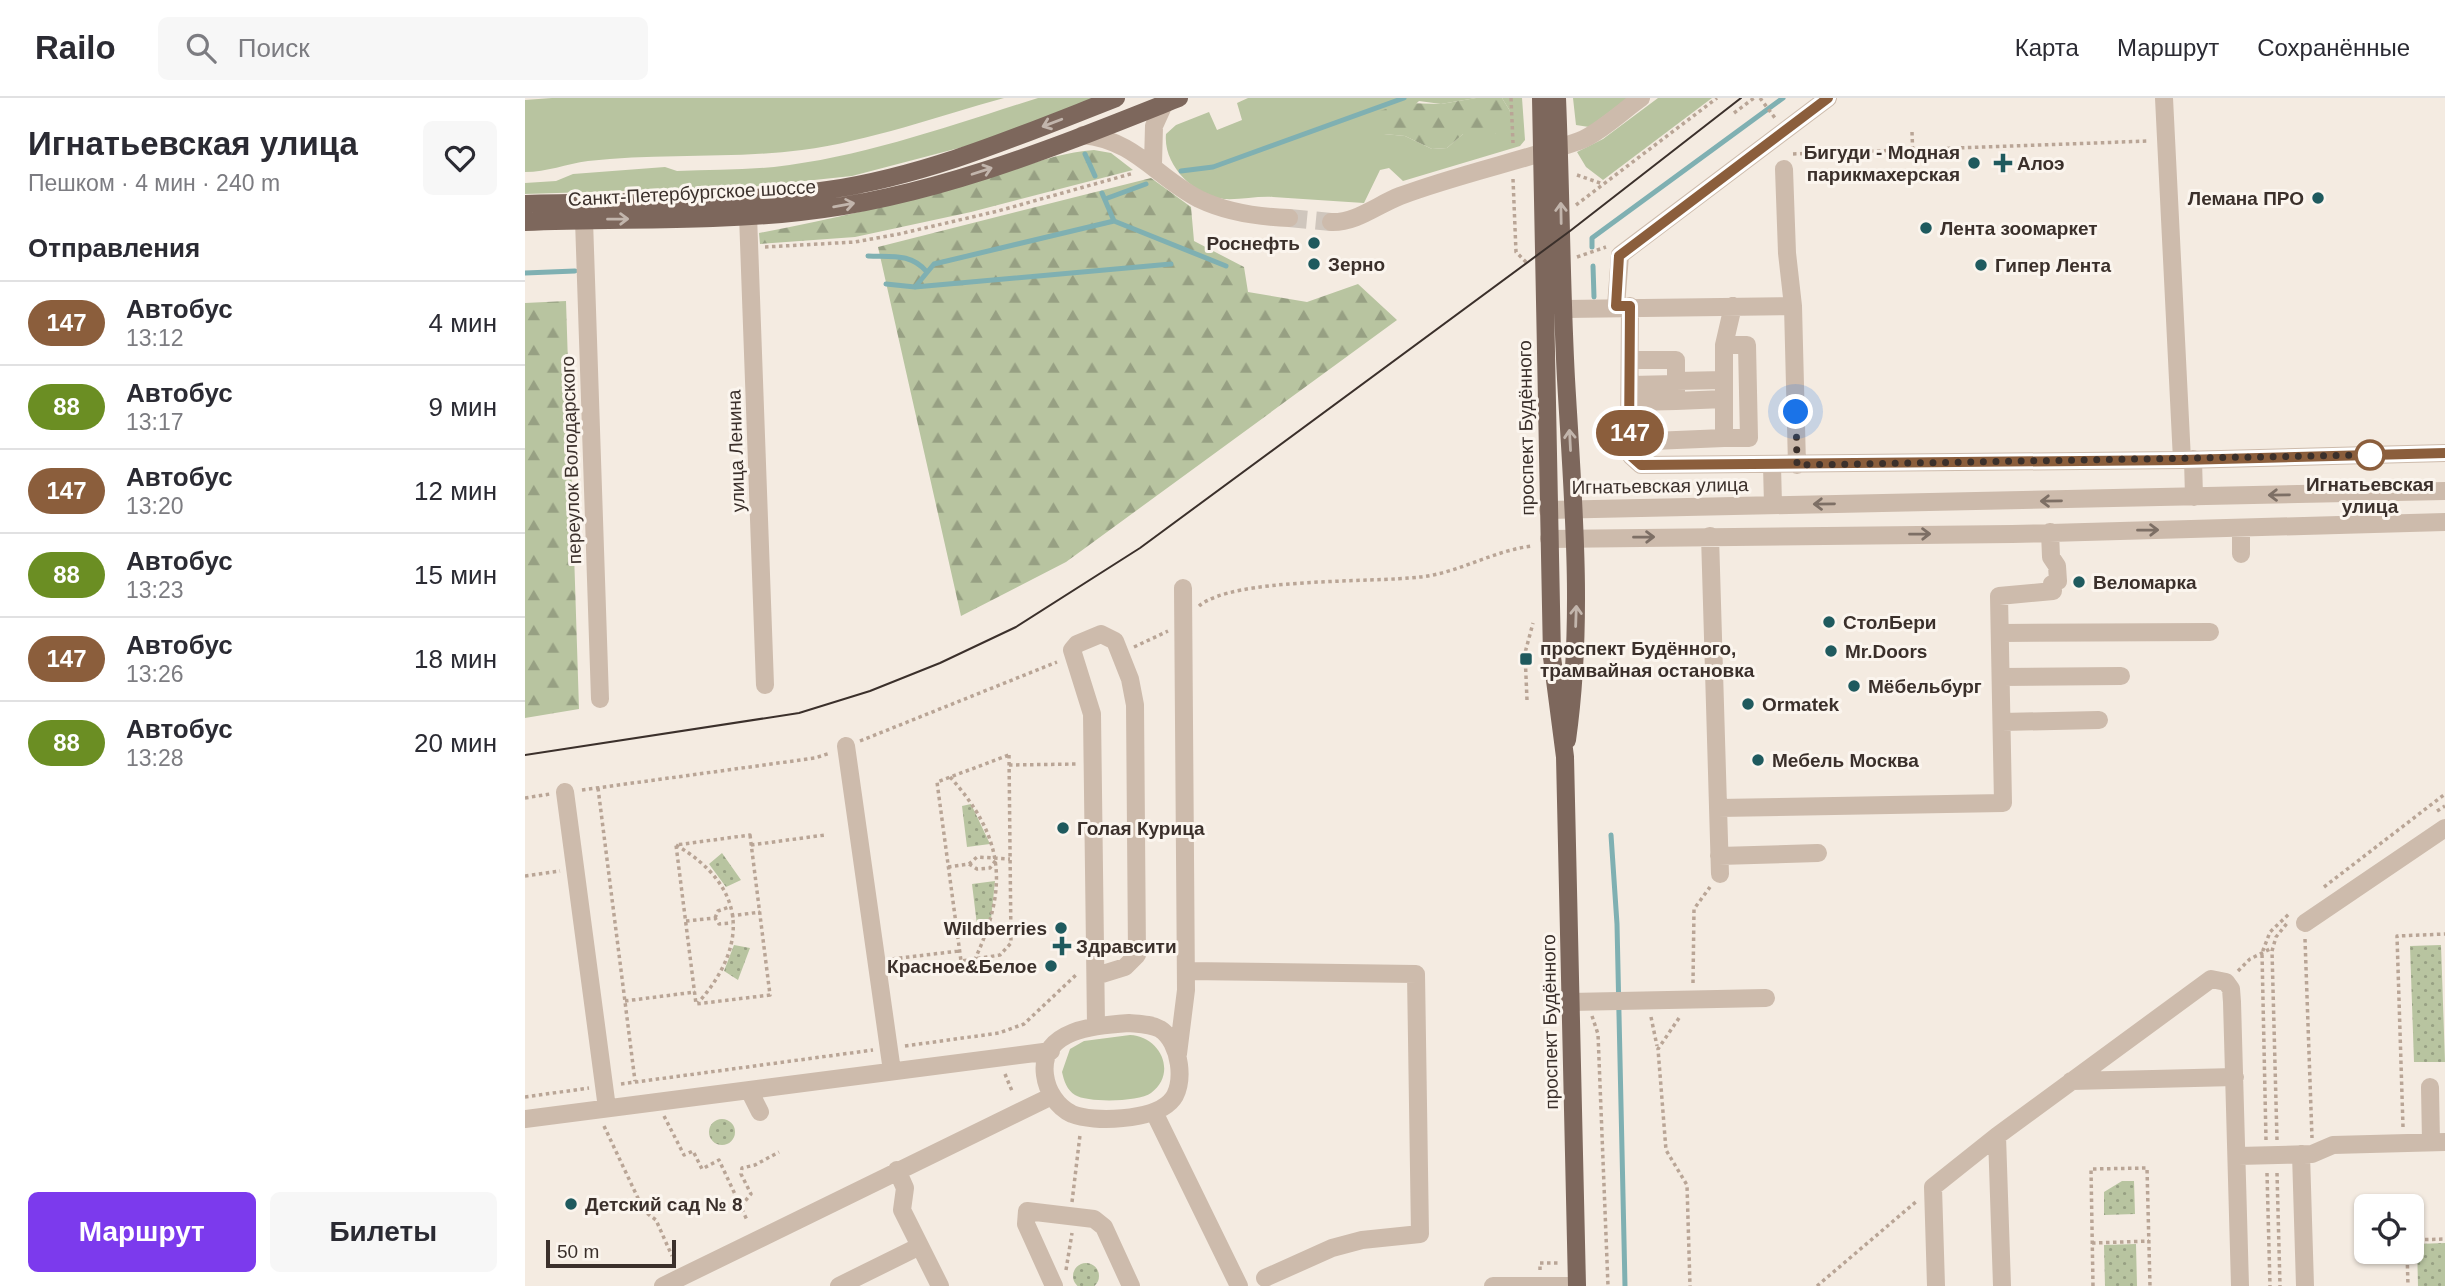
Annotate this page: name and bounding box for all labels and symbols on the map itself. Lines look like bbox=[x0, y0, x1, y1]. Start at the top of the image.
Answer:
one-way arrow bbox=[1042, 118, 1064, 130]
place label: Бигуди - Модная парикмахерская bbox=[1804, 142, 1960, 185]
place label: Алоэ bbox=[2017, 153, 2064, 174]
marker: Бигуди - Модная парикмахерская bbox=[1966, 155, 1982, 171]
marker: Алоэ bbox=[1995, 155, 2011, 171]
one-way arrow bbox=[971, 164, 993, 176]
street label: Санкт-Петербургское шоссе bbox=[567, 176, 817, 210]
place label: Лемана ПРО bbox=[2188, 188, 2304, 209]
marker: Лемана ПРО bbox=[2310, 190, 2326, 206]
one-way arrow bbox=[833, 198, 855, 211]
one-way arrow bbox=[1554, 202, 1567, 225]
one-way arrow bbox=[606, 212, 629, 225]
place label: Лента зоомаркет bbox=[1940, 218, 2098, 239]
marker: Лента зоомаркет bbox=[1918, 220, 1934, 236]
place label: Роснефть bbox=[1206, 233, 1300, 254]
marker: Роснефть bbox=[1306, 235, 1322, 251]
place label: Зерно bbox=[1328, 254, 1385, 275]
place label: Гипер Лента bbox=[1995, 255, 2112, 276]
marker: Зерно bbox=[1306, 256, 1322, 272]
marker: Гипер Лента bbox=[1973, 257, 1989, 273]
street label: проспект Будённого bbox=[1514, 340, 1538, 516]
street label: переулок Володарского bbox=[557, 355, 585, 565]
street label: улица Ленина bbox=[723, 389, 749, 513]
your location bbox=[1778, 394, 1813, 429]
line badge: 147 bbox=[1590, 410, 1670, 456]
one-way arrow bbox=[1563, 430, 1576, 452]
marker: Игнатьевская улица bbox=[2355, 440, 2385, 470]
street label: Игнатьевская улица bbox=[1571, 474, 1749, 498]
place label: Игнатьевская улица bbox=[2306, 474, 2434, 517]
one-way arrow bbox=[2268, 488, 2291, 502]
one-way arrow bbox=[2040, 494, 2063, 507]
one-way arrow bbox=[1813, 497, 1836, 511]
one-way arrow bbox=[2136, 523, 2159, 537]
one-way arrow bbox=[1908, 528, 1931, 541]
one-way arrow bbox=[1632, 531, 1655, 544]
place label: Веломарка bbox=[2093, 572, 2197, 593]
marker: Веломарка bbox=[2071, 574, 2087, 590]
one-way arrow bbox=[1569, 605, 1582, 628]
place label: СтолБери bbox=[1843, 612, 1937, 633]
marker: СтолБери bbox=[1821, 614, 1837, 630]
place label: проспект Будённого, трамвайная остановка bbox=[1540, 638, 1755, 681]
place label: Mr.Doors bbox=[1845, 641, 1927, 662]
marker: Mr.Doors bbox=[1823, 643, 1839, 659]
marker: проспект Будённого, трамвайная остановка bbox=[1518, 651, 1534, 667]
place label: Мёбельбург bbox=[1868, 676, 1982, 697]
marker: Мёбельбург bbox=[1846, 678, 1862, 694]
place label: Ormatek bbox=[1762, 694, 1840, 715]
marker: Ormatek bbox=[1740, 696, 1756, 712]
place label: Мебель Москва bbox=[1772, 750, 1919, 771]
marker: Мебель Москва bbox=[1750, 752, 1766, 768]
place label: Голая Курица bbox=[1077, 818, 1205, 839]
marker: Голая Курица bbox=[1055, 820, 1071, 836]
place label: Wildberries bbox=[944, 918, 1047, 939]
marker: Wildberries bbox=[1053, 920, 1069, 936]
street label: проспект Будённого bbox=[1538, 934, 1562, 1110]
place label: Здравсити bbox=[1076, 936, 1177, 957]
marker: Здравсити bbox=[1054, 938, 1070, 954]
place label: Красное&Белое bbox=[887, 956, 1037, 977]
marker: Красное&Белое bbox=[1043, 958, 1059, 974]
place label: Детский сад № 8 bbox=[585, 1194, 743, 1215]
marker: Детский сад № 8 bbox=[563, 1196, 579, 1212]
scale bar bbox=[546, 1237, 675, 1269]

